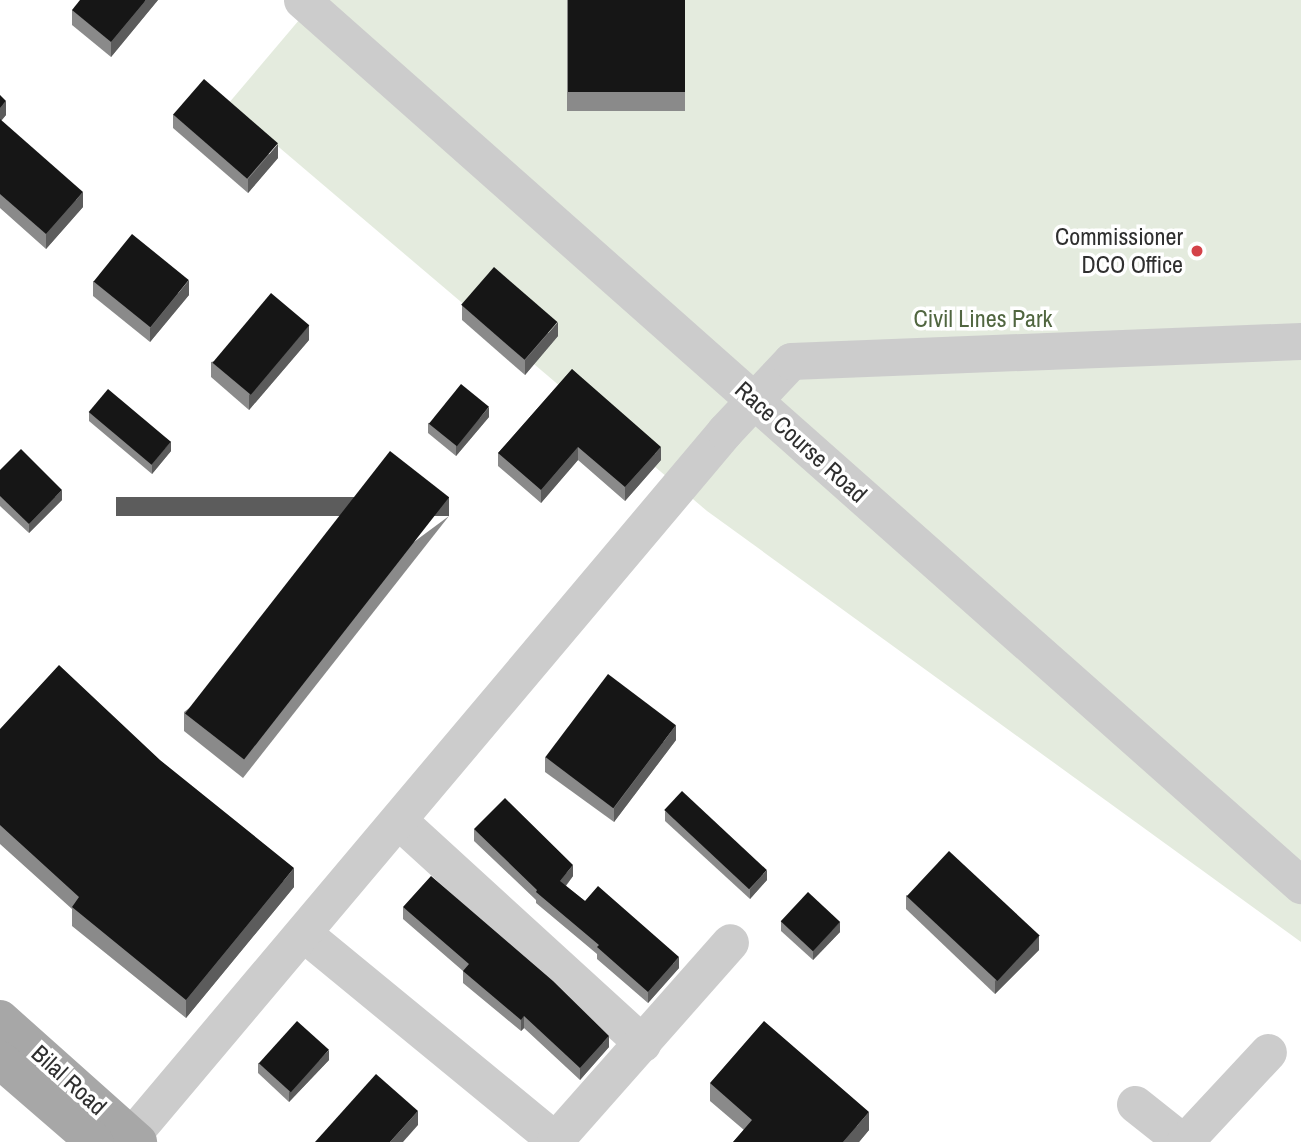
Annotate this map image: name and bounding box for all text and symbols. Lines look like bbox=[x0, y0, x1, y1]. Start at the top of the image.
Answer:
place label: Commissioner DCO Office bbox=[1055, 223, 1183, 279]
marker: Commissioner DCO Office bbox=[1189, 243, 1205, 259]
park label: Civil Lines Park bbox=[914, 305, 1052, 333]
street label: Race Course Road bbox=[729, 375, 873, 509]
street label: Bilal Road bbox=[26, 1039, 112, 1121]

